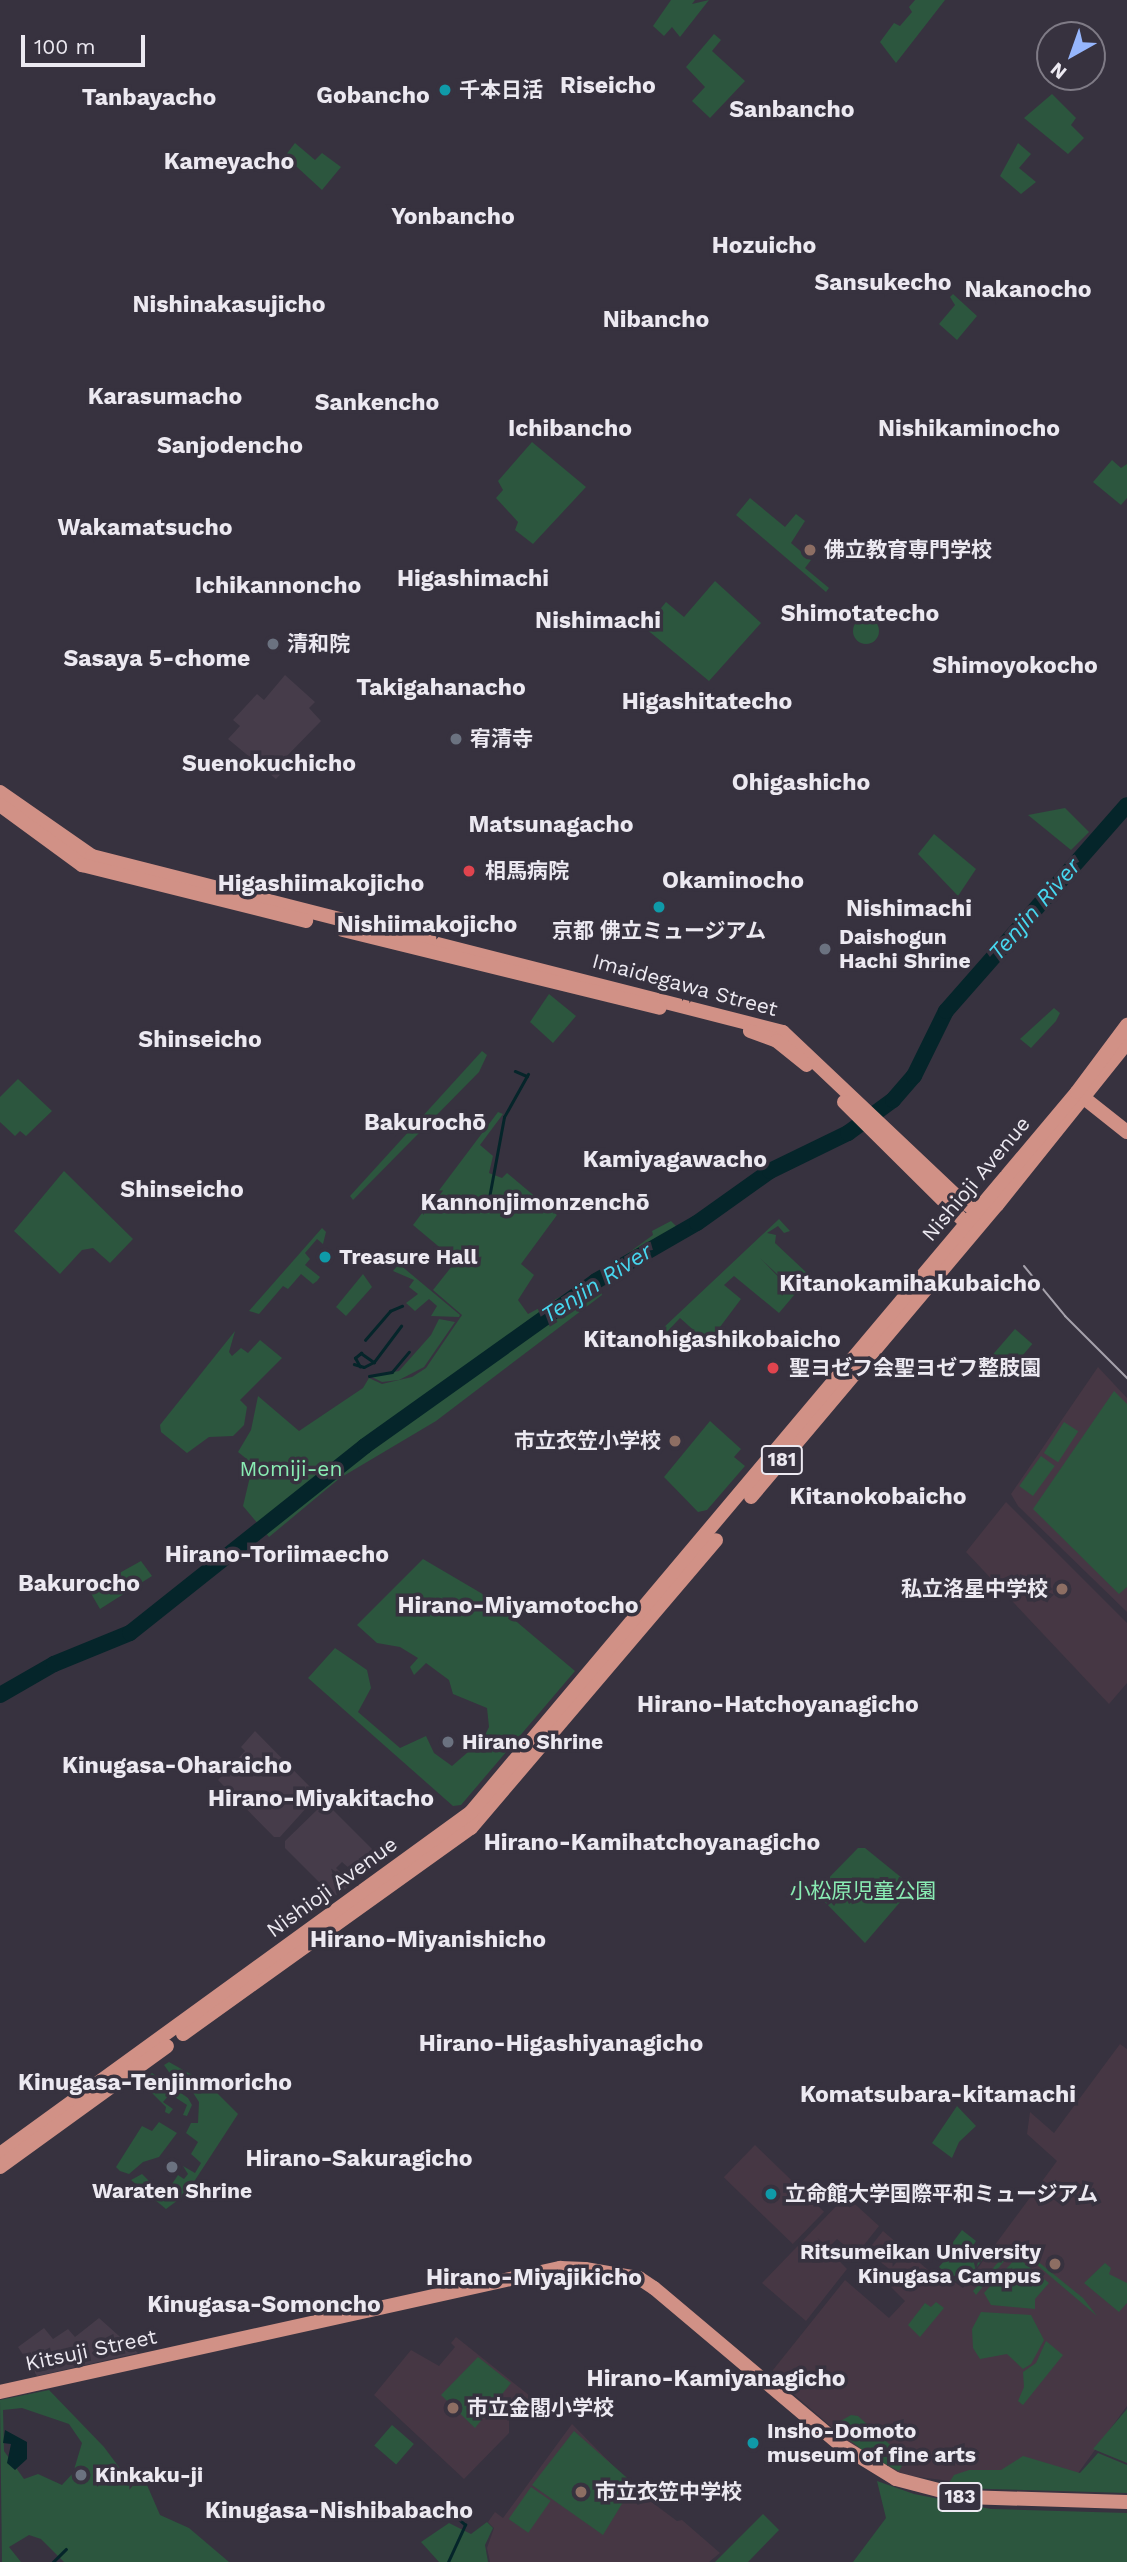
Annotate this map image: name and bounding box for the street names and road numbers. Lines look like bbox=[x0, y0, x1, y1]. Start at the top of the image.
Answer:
street label: Imaidegawa Street bbox=[589, 948, 781, 1022]
street label: Nishioji Avenue bbox=[916, 1111, 1036, 1247]
road number: 181 bbox=[759, 1444, 805, 1476]
street label: Nishioji Avenue bbox=[262, 1831, 402, 1943]
street label: Kitsuji Street bbox=[23, 2324, 159, 2376]
road number: 183 bbox=[937, 2482, 983, 2512]

